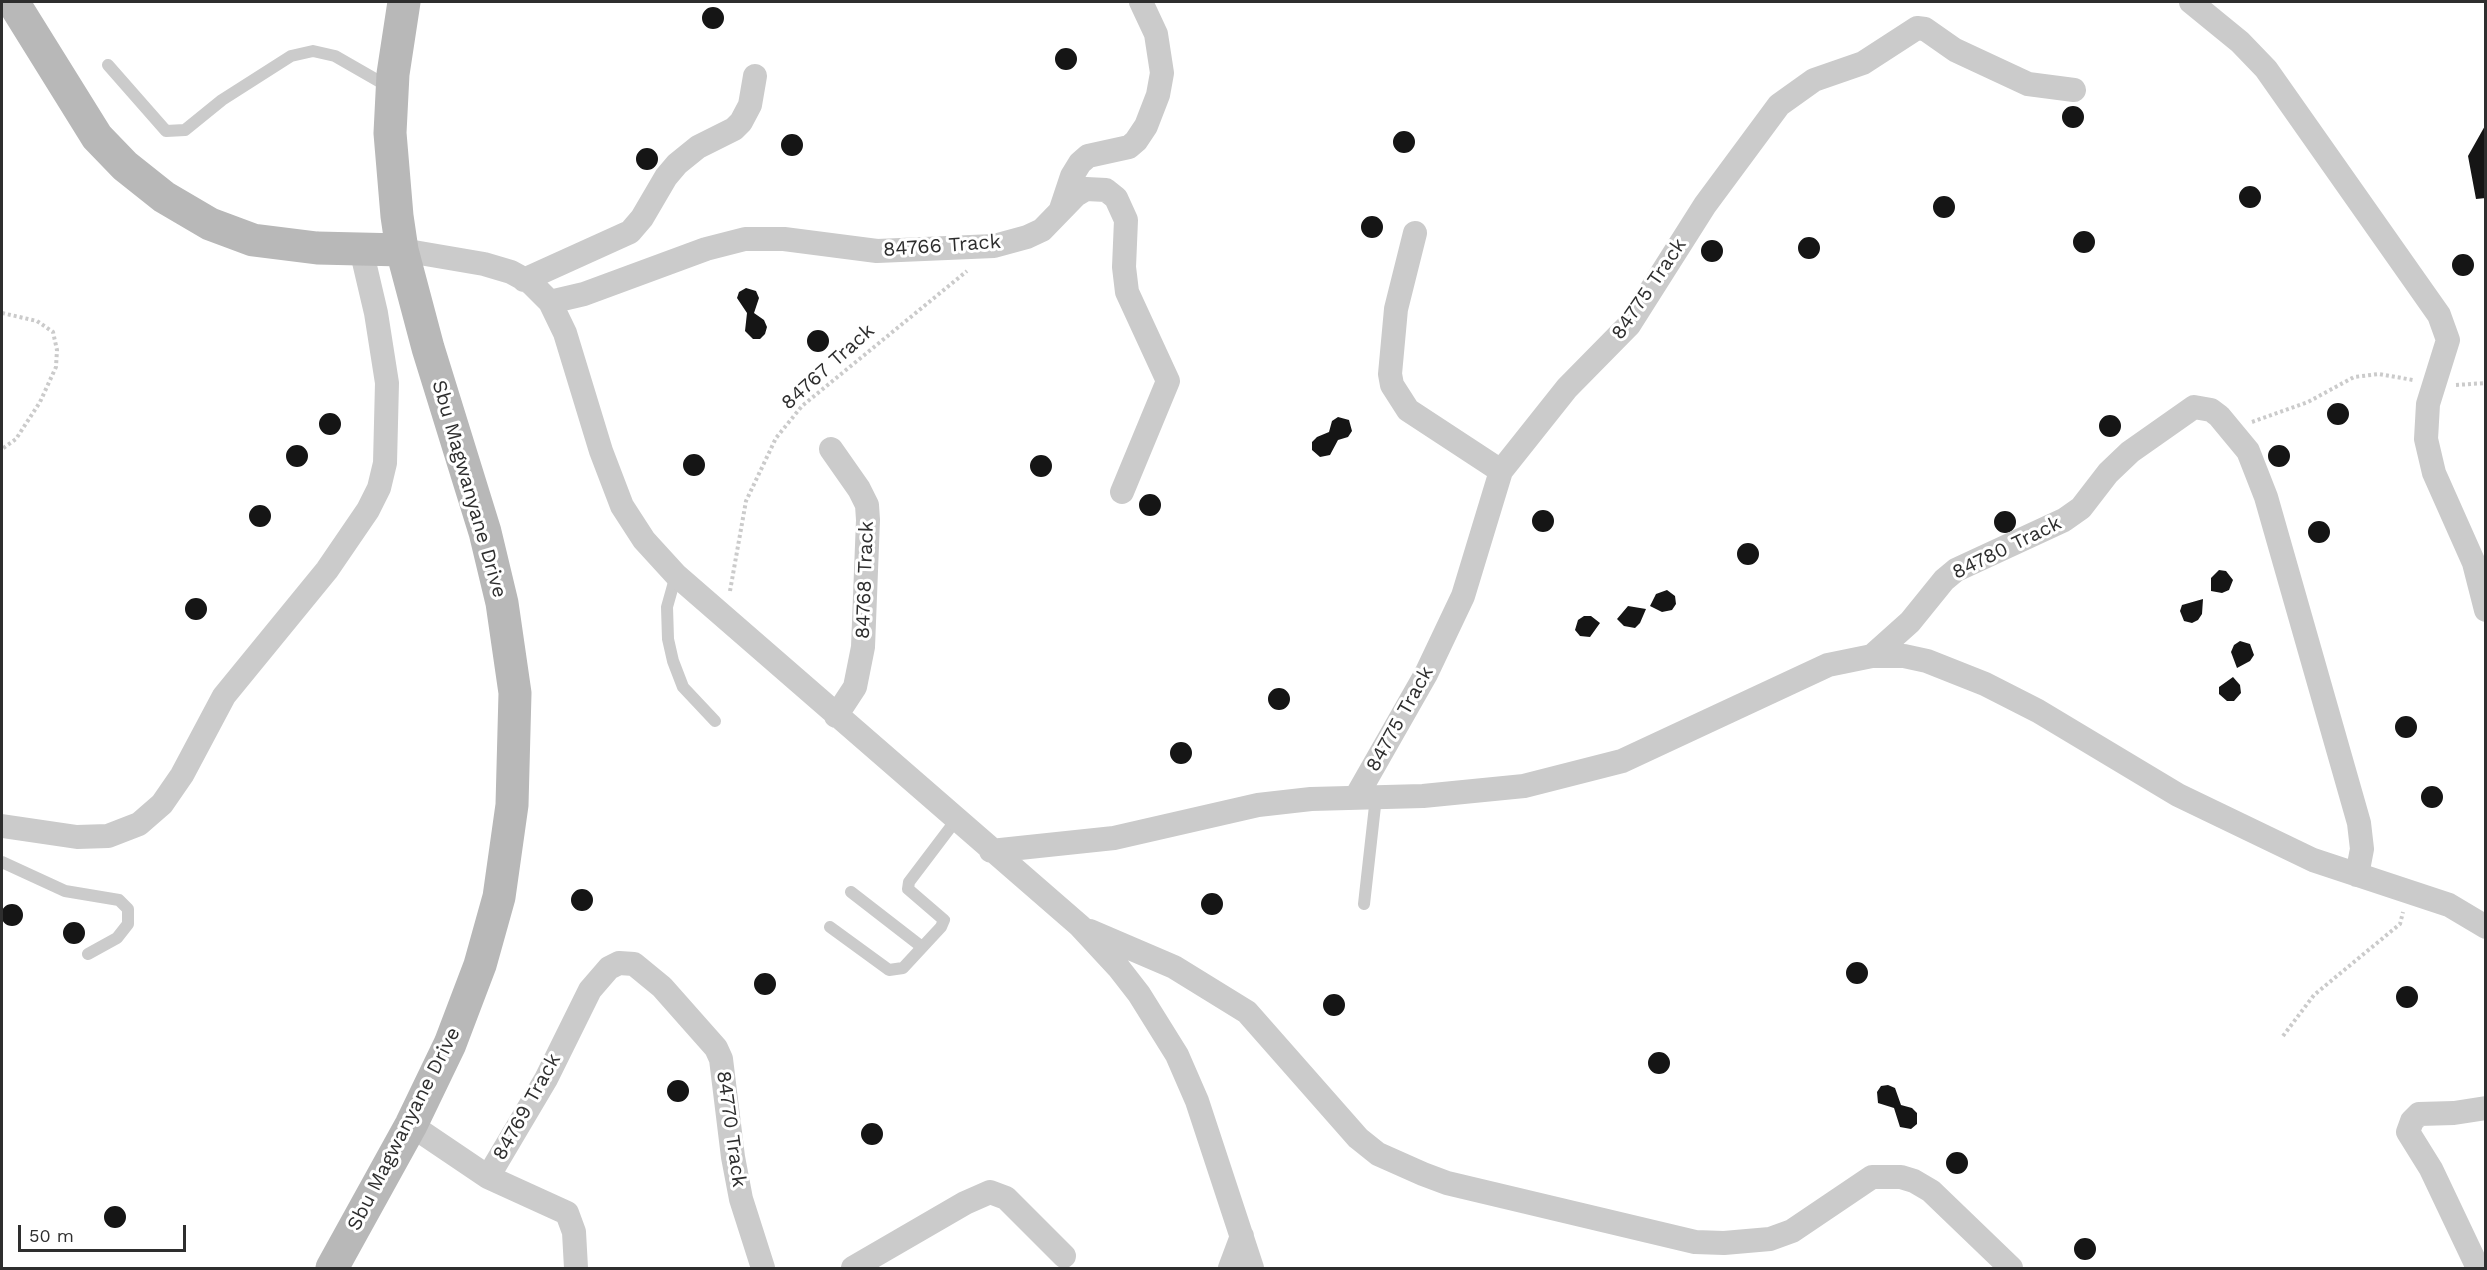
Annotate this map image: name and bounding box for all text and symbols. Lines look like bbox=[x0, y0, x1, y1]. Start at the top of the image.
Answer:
street label: 84766 Track bbox=[882, 230, 1002, 262]
street label: 84775 Track bbox=[1606, 234, 1692, 344]
street label: 84767 Track bbox=[777, 319, 879, 415]
street label: Sbu Magwanyane Drive bbox=[426, 378, 512, 600]
street label: 84780 Track bbox=[1949, 511, 2065, 585]
street label: 84768 Track bbox=[851, 521, 879, 639]
street label: 84775 Track bbox=[1361, 662, 1439, 776]
street label: Sbu Magwanyane Drive bbox=[342, 1023, 466, 1235]
street label: 84769 Track bbox=[488, 1050, 566, 1164]
street label: 84770 Track bbox=[711, 1069, 751, 1189]
scale bar bbox=[21, 1213, 189, 1251]
text: 50 m bbox=[29, 1225, 74, 1246]

